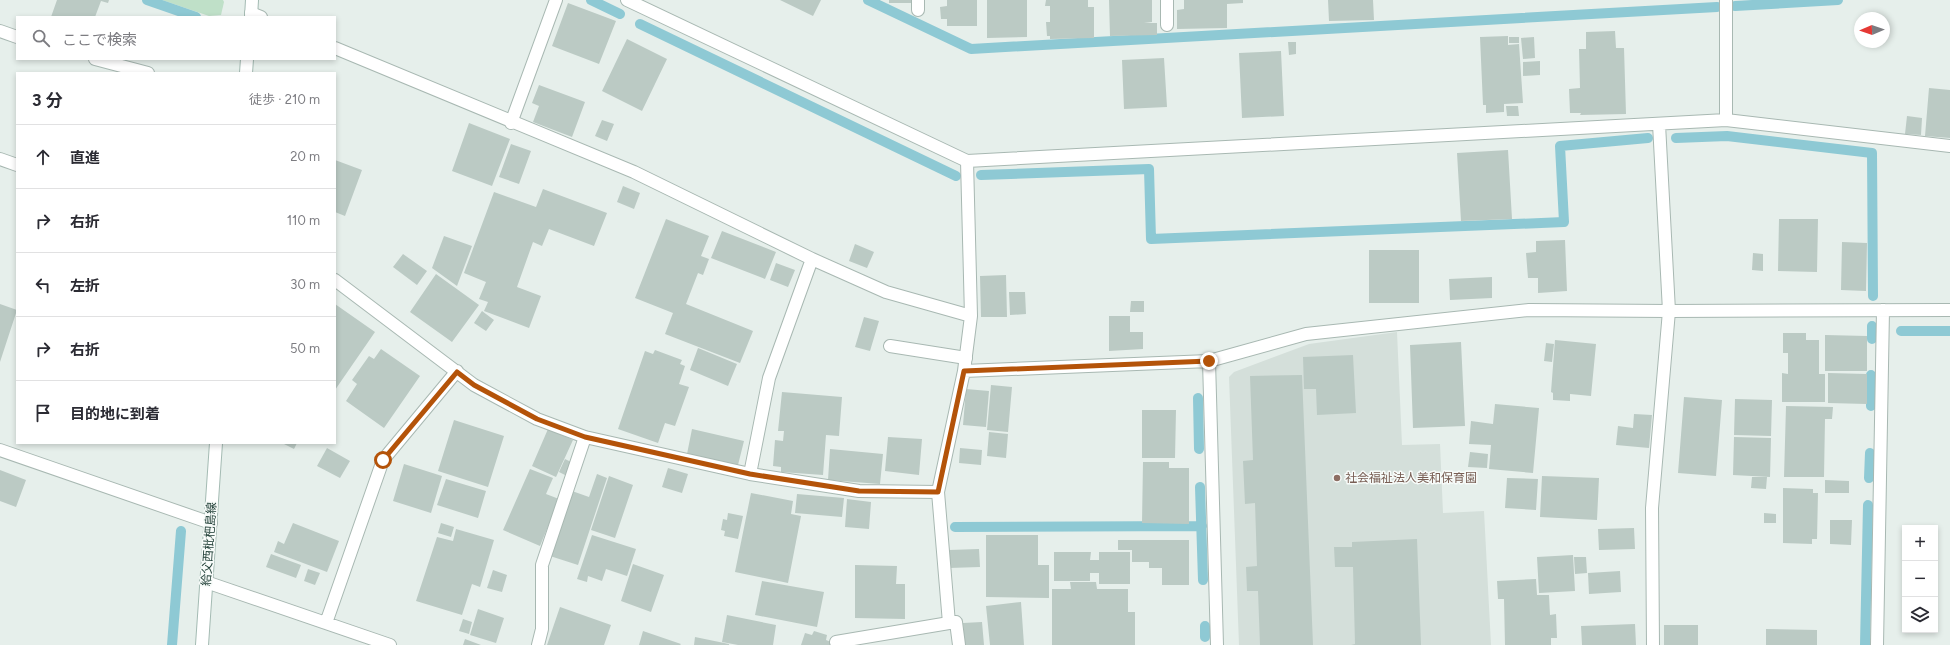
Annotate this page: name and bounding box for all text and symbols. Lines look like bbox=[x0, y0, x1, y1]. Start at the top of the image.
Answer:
north arrow bbox=[1854, 12, 1890, 48]
search box bbox=[16, 16, 336, 60]
icon: search bbox=[30, 27, 52, 49]
text: ここで検索 bbox=[62, 31, 137, 49]
text: 3 分 bbox=[32, 90, 63, 110]
text: 徒歩 · 210 m bbox=[249, 92, 320, 107]
icon: ahead bbox=[32, 146, 54, 168]
text: 直進 bbox=[70, 149, 100, 167]
text: 20 m bbox=[290, 149, 320, 164]
icon: right bbox=[32, 210, 54, 232]
text: 右折 bbox=[70, 213, 100, 231]
text: 110 m bbox=[287, 213, 320, 228]
icon: left bbox=[32, 274, 54, 296]
text: 左折 bbox=[70, 277, 100, 295]
text: 30 m bbox=[290, 277, 320, 292]
icon: right bbox=[32, 338, 54, 360]
text: 右折 bbox=[70, 341, 100, 359]
text: 50 m bbox=[290, 341, 320, 356]
route end bbox=[1200, 352, 1218, 370]
icon: arrive bbox=[32, 402, 54, 424]
text: 目的地に到着 bbox=[70, 405, 160, 423]
route start bbox=[374, 451, 392, 469]
place label: 社会福祉法人美和保育園 bbox=[1345, 471, 1477, 485]
marker: 社会福祉法人美和保育園 bbox=[1332, 473, 1342, 483]
street label: 給父西枇杷島線 bbox=[199, 502, 219, 586]
map controls bbox=[1902, 525, 1938, 633]
button: + bbox=[1902, 525, 1938, 561]
button: − bbox=[1902, 561, 1938, 597]
button: layers bbox=[1902, 597, 1938, 633]

